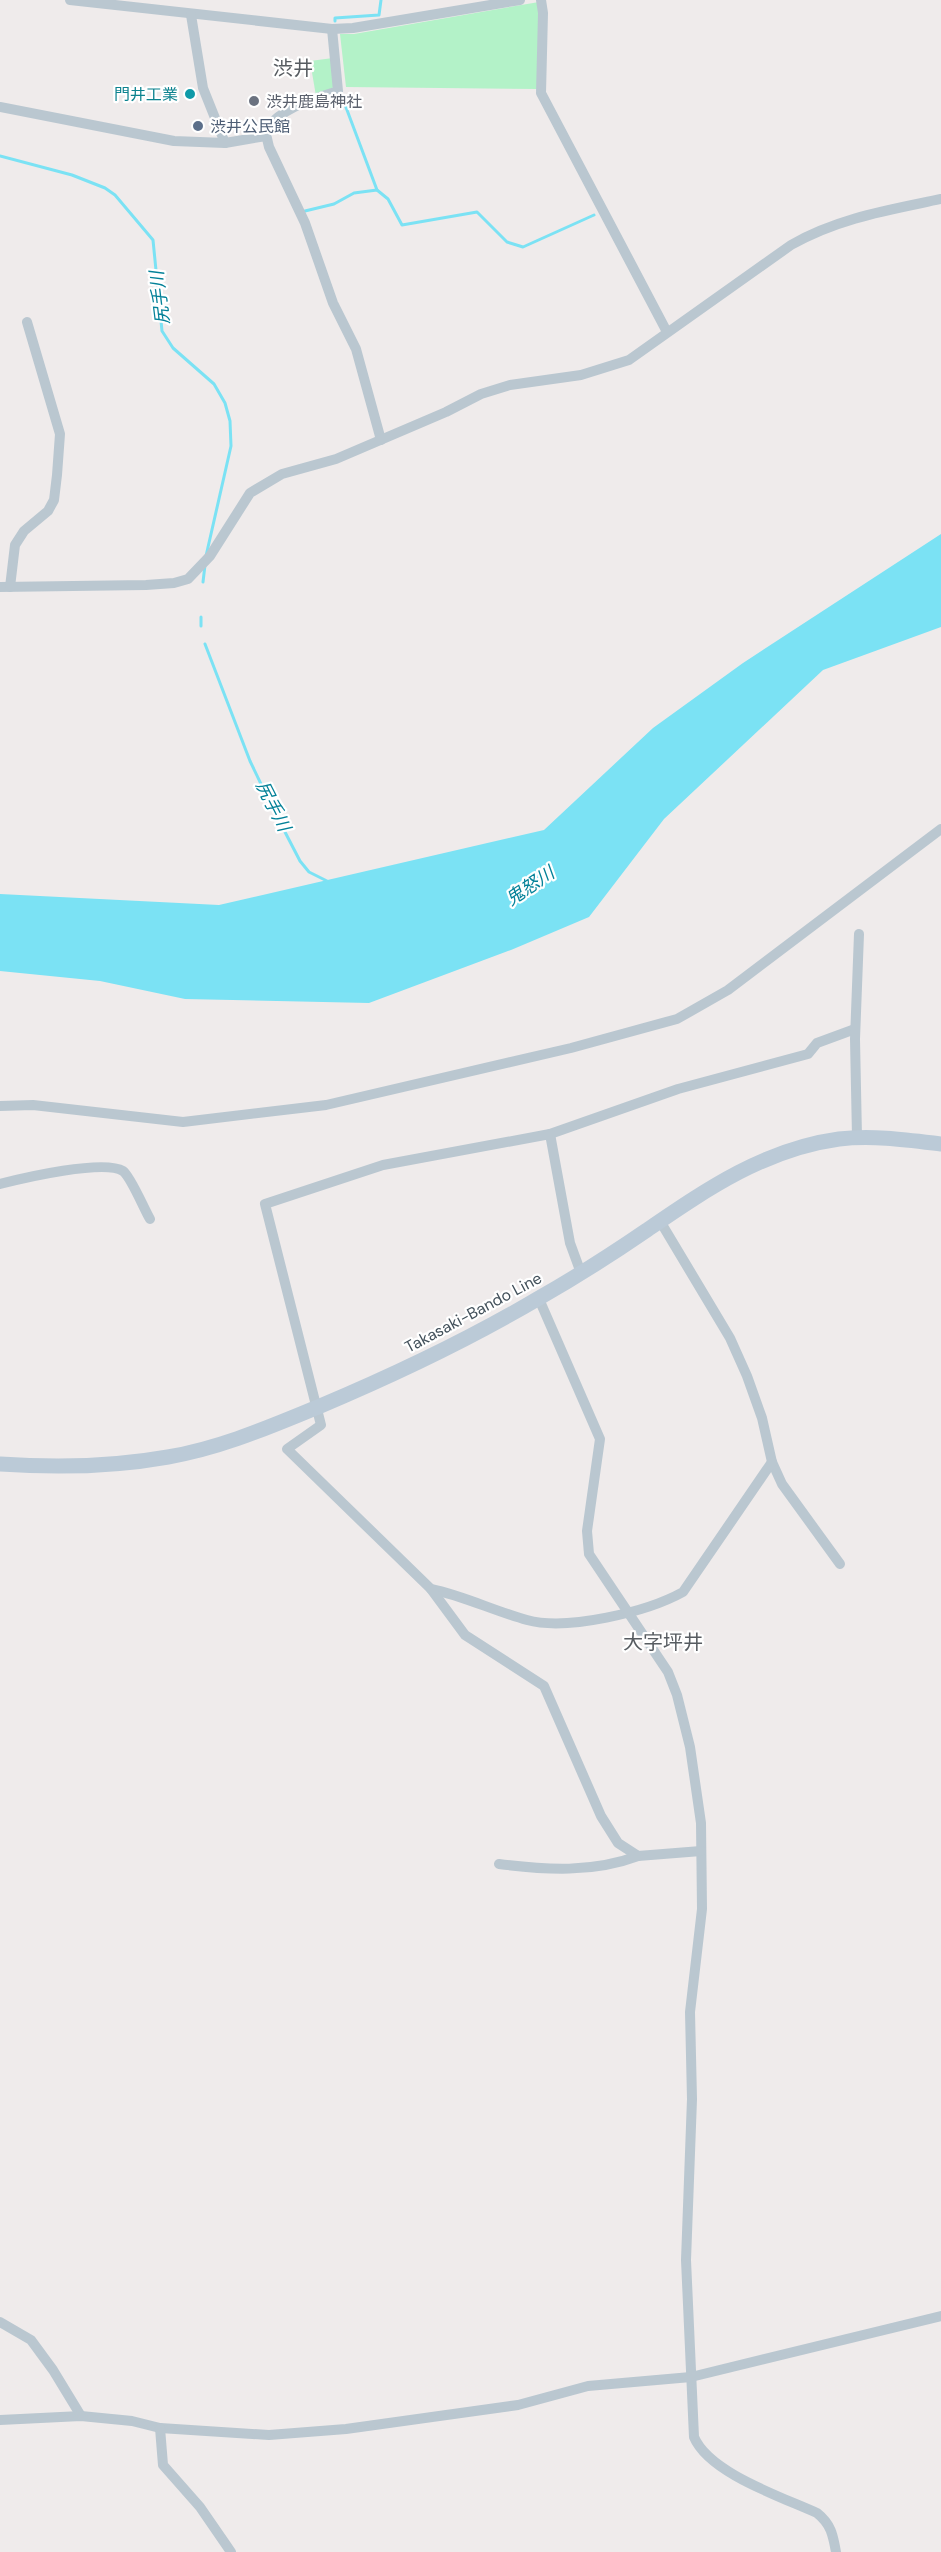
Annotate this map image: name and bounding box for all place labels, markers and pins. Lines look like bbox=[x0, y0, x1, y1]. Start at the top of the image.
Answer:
place label: 門井工業 bbox=[114, 84, 178, 105]
marker: 門井工業 bbox=[183, 87, 197, 101]
place label: 渋井鹿島神社 bbox=[266, 91, 362, 112]
marker: 渋井鹿島神社 bbox=[247, 94, 261, 108]
place label: 渋井公民館 bbox=[210, 116, 290, 137]
marker: 渋井公民館 bbox=[191, 119, 205, 133]

